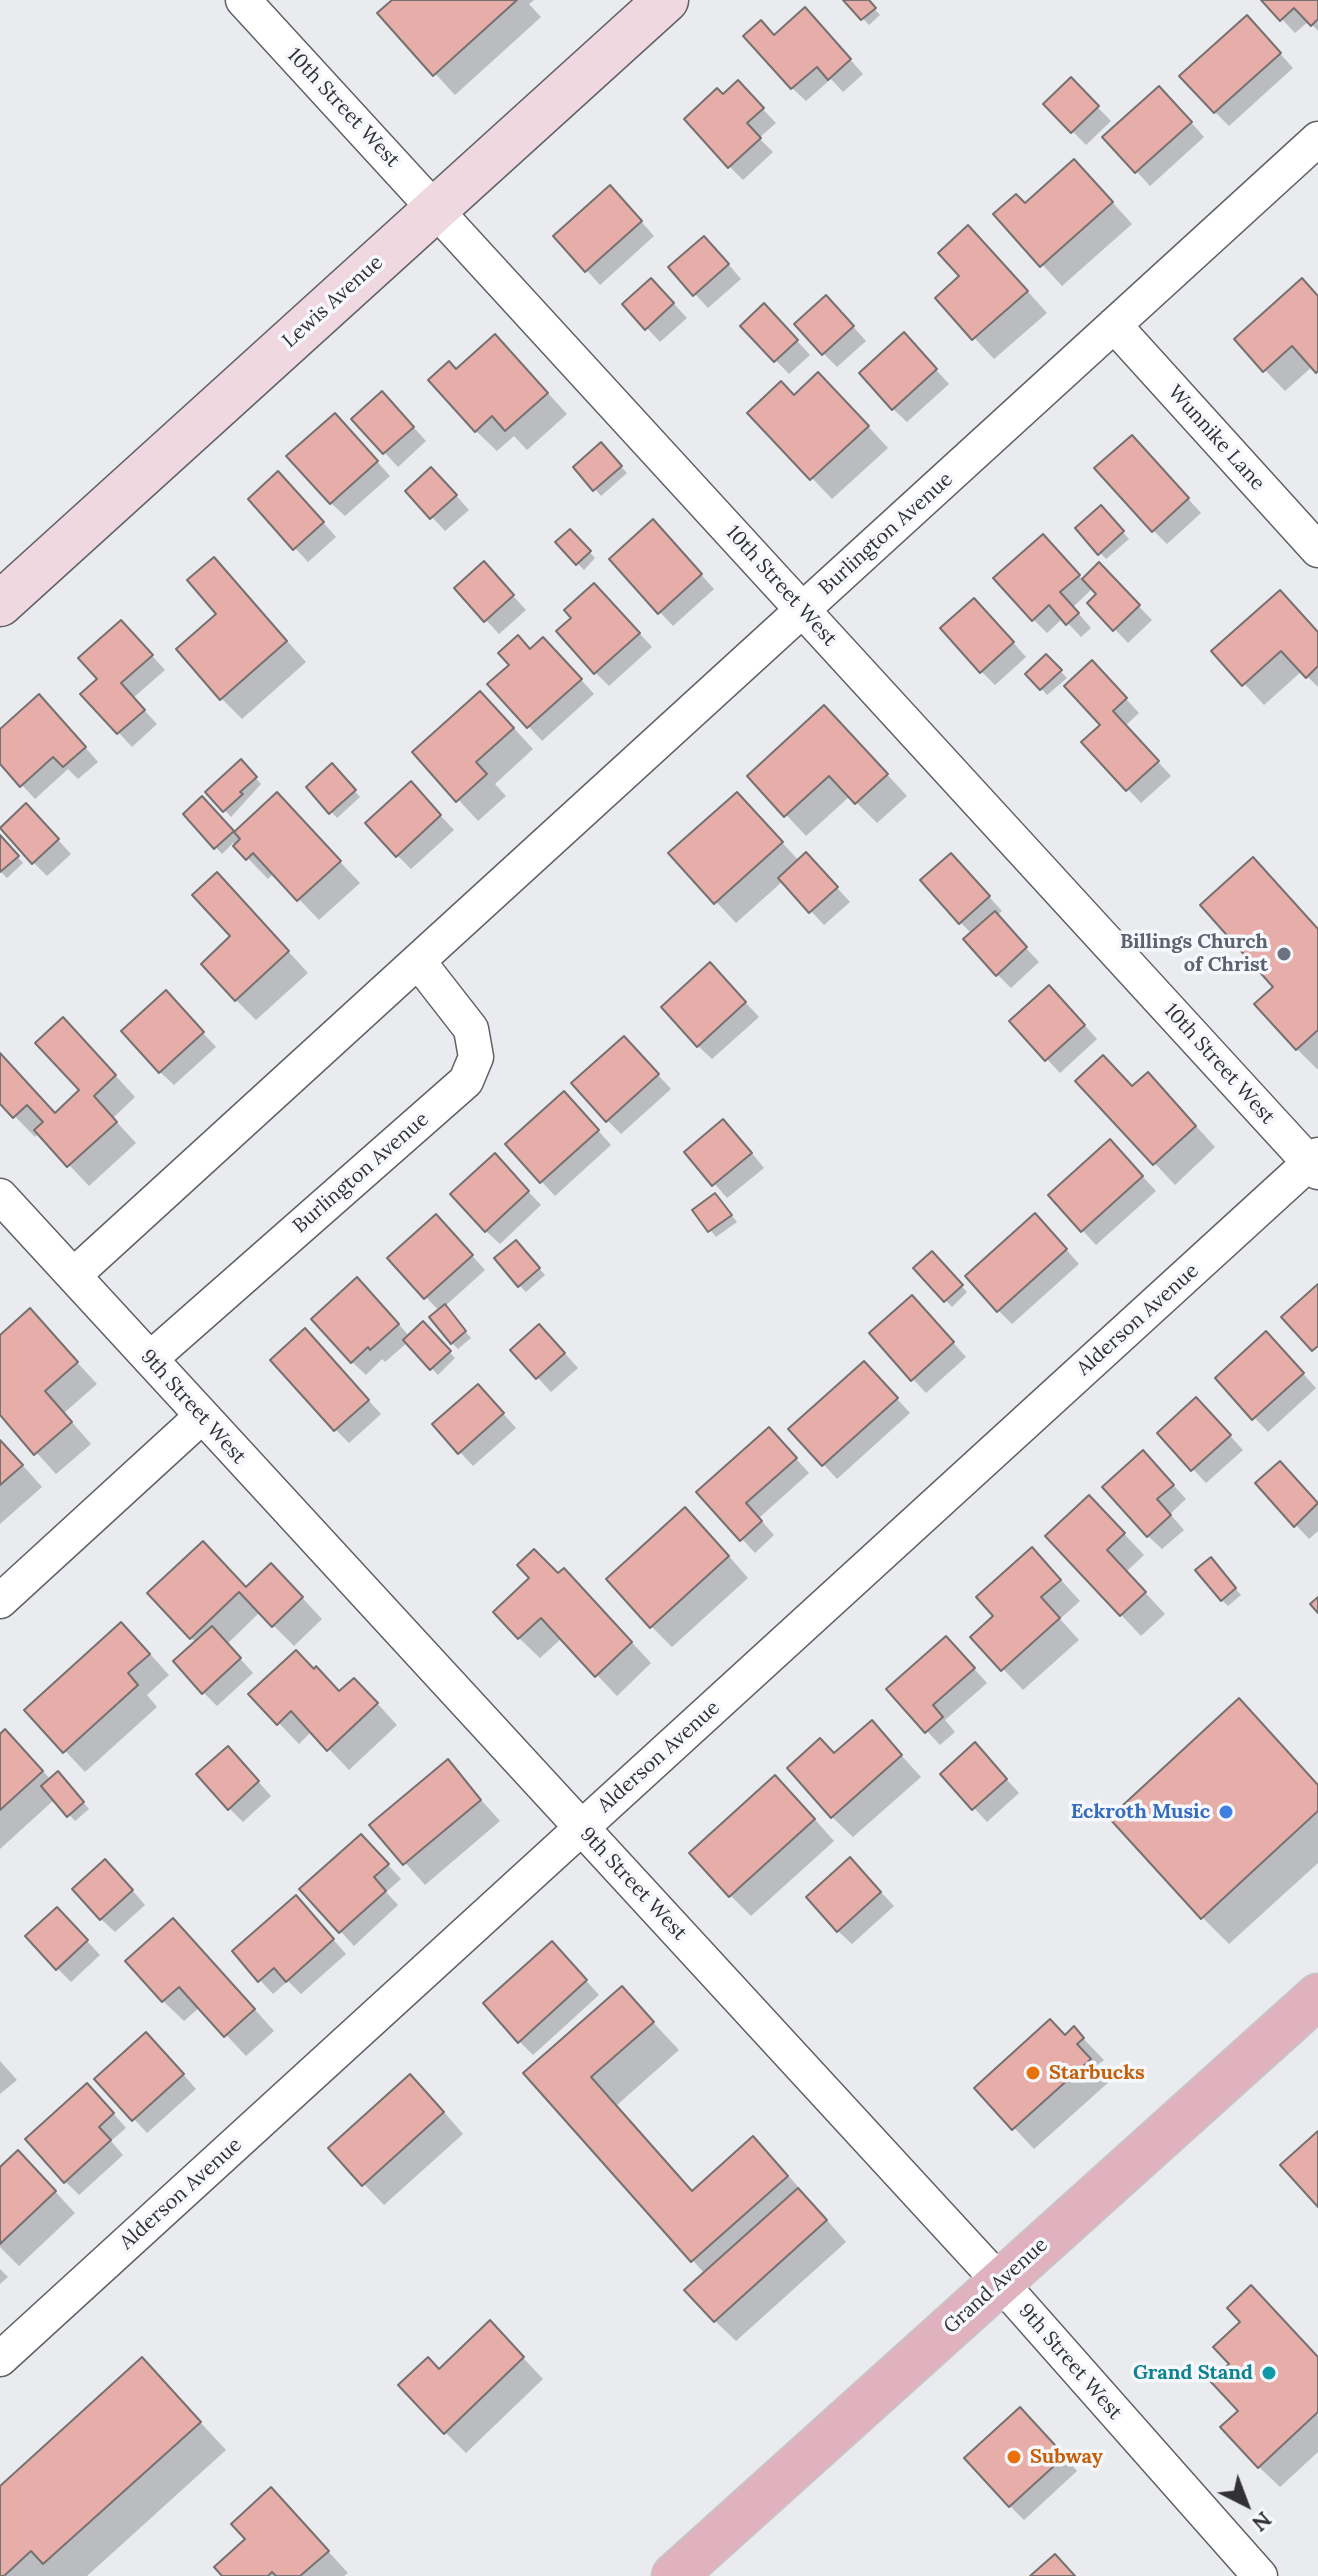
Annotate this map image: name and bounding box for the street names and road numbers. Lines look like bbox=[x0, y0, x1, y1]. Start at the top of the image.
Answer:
street label: 10th Street West bbox=[282, 44, 404, 172]
street label: Lewis Avenue bbox=[278, 251, 388, 353]
street label: Wunnike Lane bbox=[1163, 381, 1269, 495]
street label: Burlington Avenue bbox=[814, 468, 958, 600]
street label: 10th Street West bbox=[721, 521, 841, 651]
street label: 10th Street West bbox=[1159, 999, 1279, 1129]
street label: Burlington Avenue bbox=[288, 1108, 434, 1238]
street label: Alderson Avenue bbox=[1072, 1259, 1204, 1381]
street label: 9th Street West bbox=[135, 1345, 251, 1469]
street label: Alderson Avenue bbox=[593, 1696, 725, 1818]
street label: 9th Street West bbox=[575, 1823, 691, 1945]
street label: Alderson Avenue bbox=[115, 2133, 247, 2255]
street label: Grand Avenue bbox=[939, 2233, 1053, 2339]
street label: 9th Street West bbox=[1013, 2299, 1127, 2425]

